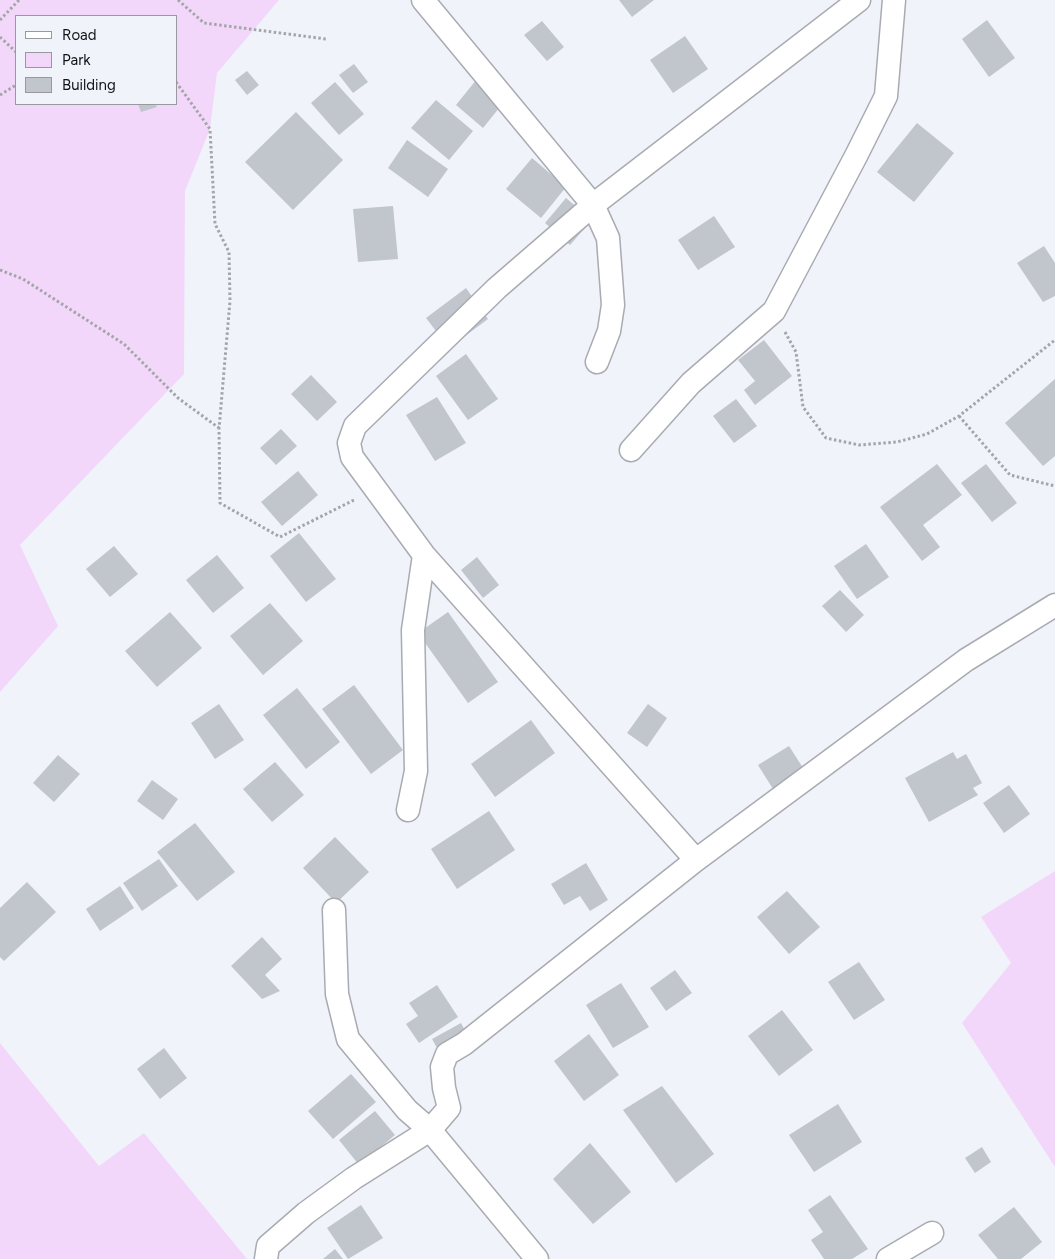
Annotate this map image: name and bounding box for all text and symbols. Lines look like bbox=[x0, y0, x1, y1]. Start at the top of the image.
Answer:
legend bbox=[15, 15, 178, 105]
text: Road bbox=[62, 26, 97, 44]
text: Park bbox=[62, 51, 91, 69]
text: Building bbox=[62, 76, 116, 94]

